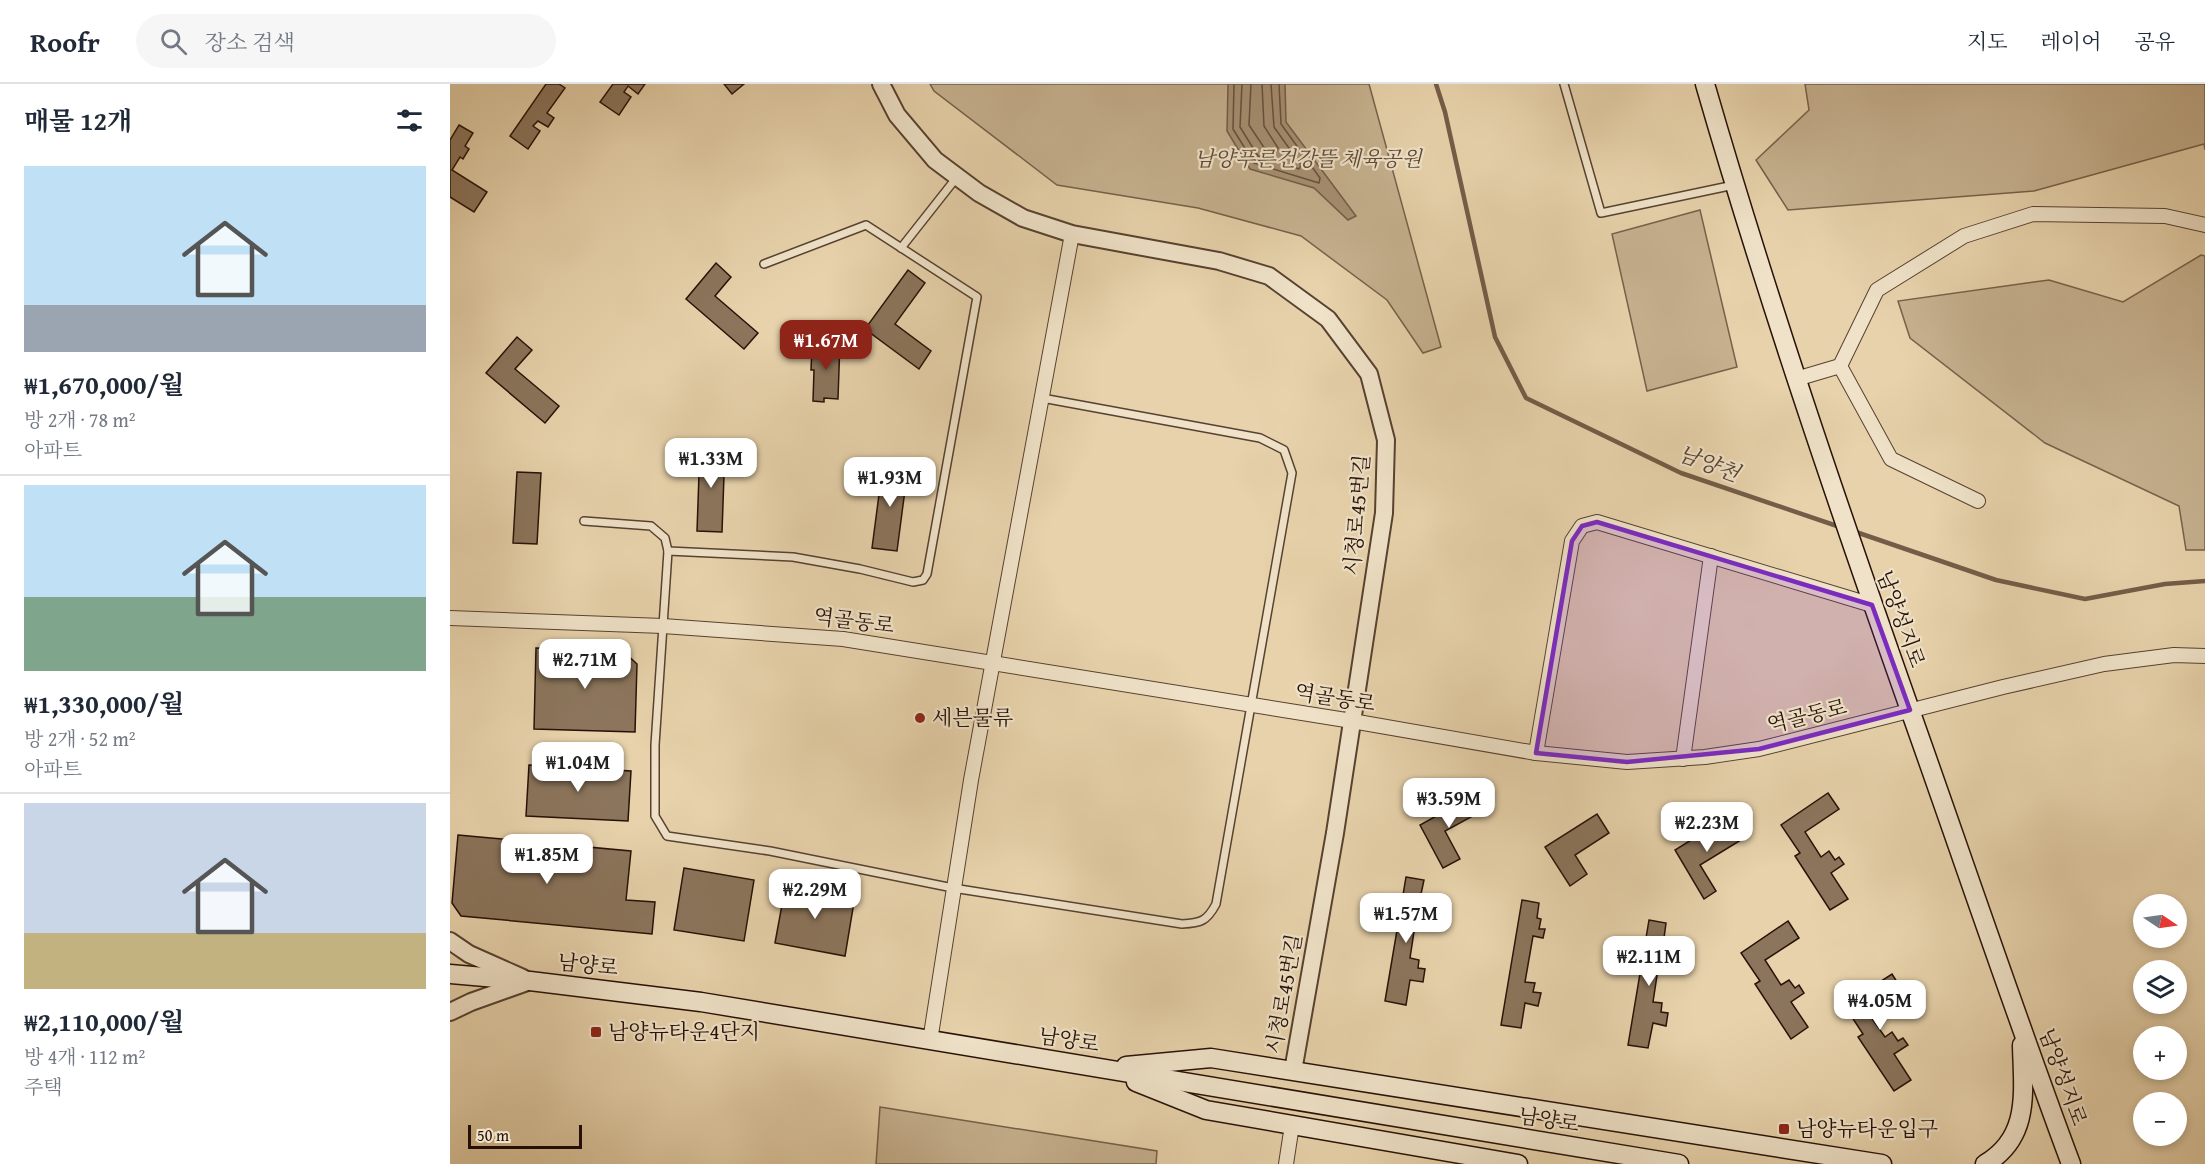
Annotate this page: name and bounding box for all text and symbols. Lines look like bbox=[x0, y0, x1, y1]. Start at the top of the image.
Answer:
search box bbox=[136, 14, 556, 68]
text: Roofr bbox=[30, 21, 100, 62]
icon: search bbox=[157, 25, 190, 58]
text: 장소 검색 bbox=[205, 26, 295, 58]
text: 지도 bbox=[1967, 26, 2008, 57]
text: 레이어 bbox=[2041, 26, 2101, 57]
text: 공유 bbox=[2134, 26, 2175, 57]
text: 매물 12개 bbox=[24, 101, 132, 140]
icon: filters bbox=[393, 104, 426, 137]
park label: 남양푸른건강뜰 체육공원 bbox=[1194, 143, 1423, 174]
icon: home bbox=[171, 205, 279, 313]
pin: ₩1.67M bbox=[777, 320, 875, 371]
text: ₩1.67M bbox=[794, 325, 858, 354]
text: ₩1,670,000/월 bbox=[24, 365, 184, 404]
text: 방 2개 · 78 m² bbox=[24, 405, 136, 434]
text: 아파트 bbox=[24, 435, 82, 464]
water label: 남양천 bbox=[1674, 437, 1746, 490]
pin: ₩1.33M bbox=[662, 438, 760, 489]
text: ₩1.33M bbox=[679, 443, 743, 472]
street label: 시청로45번길 bbox=[1336, 453, 1377, 577]
pin: ₩1.93M bbox=[841, 457, 939, 508]
text: ₩1.93M bbox=[858, 462, 922, 491]
icon: home bbox=[171, 524, 279, 632]
street label: 남양성지로 bbox=[1870, 566, 1933, 672]
street label: 역골동로 bbox=[812, 600, 896, 641]
pin: ₩2.71M bbox=[536, 639, 634, 690]
text: ₩2.71M bbox=[553, 644, 617, 673]
street label: 역골동로 bbox=[1293, 676, 1378, 719]
text: ₩1,330,000/월 bbox=[24, 684, 184, 723]
street label: 역골동로 bbox=[1764, 691, 1850, 740]
place label: 세븐물류 bbox=[932, 702, 1013, 733]
marker: 세븐물류 bbox=[913, 711, 927, 725]
text: 방 2개 · 52 m² bbox=[24, 724, 136, 753]
pin: ₩1.04M bbox=[529, 742, 627, 793]
text: ₩1.04M bbox=[546, 747, 610, 776]
text: 아파트 bbox=[24, 754, 82, 783]
pin: ₩3.59M bbox=[1400, 778, 1498, 829]
text: ₩3.59M bbox=[1417, 783, 1481, 812]
pin: ₩2.23M bbox=[1658, 802, 1756, 853]
text: ₩2.23M bbox=[1675, 807, 1739, 836]
pin: ₩1.85M bbox=[498, 834, 596, 885]
text: ₩1.85M bbox=[515, 839, 579, 868]
icon: home bbox=[171, 842, 279, 950]
pin: ₩2.29M bbox=[766, 869, 864, 920]
text: ₩2.29M bbox=[783, 874, 847, 903]
pin: ₩1.57M bbox=[1357, 893, 1455, 944]
north arrow bbox=[2133, 894, 2187, 948]
map controls bbox=[2133, 894, 2187, 1146]
text: ₩1.57M bbox=[1374, 898, 1438, 927]
street label: 시청로45번길 bbox=[1258, 931, 1309, 1057]
pin: ₩2.11M bbox=[1600, 936, 1698, 987]
text: ₩2.11M bbox=[1617, 941, 1681, 970]
street label: 남양로 bbox=[556, 946, 620, 983]
button: layers bbox=[2133, 960, 2187, 1014]
pin: ₩4.05M bbox=[1831, 980, 1929, 1031]
text: ₩4.05M bbox=[1848, 985, 1912, 1014]
text: ₩2,110,000/월 bbox=[24, 1002, 184, 1041]
place label: 남양뉴타운4단지 bbox=[608, 1016, 760, 1047]
street label: 남양로 bbox=[1037, 1019, 1102, 1060]
street label: 남양성지로 bbox=[2032, 1024, 2095, 1130]
marker: 남양뉴타운4단지 bbox=[589, 1025, 603, 1039]
button: + bbox=[2133, 1026, 2187, 1080]
text: 방 4개 · 112 m² bbox=[24, 1042, 145, 1071]
text: 주택 bbox=[24, 1072, 63, 1101]
button: − bbox=[2133, 1092, 2187, 1146]
street label: 남양로 bbox=[1517, 1099, 1582, 1140]
place label: 남양뉴타운입구 bbox=[1796, 1113, 1938, 1144]
scale bar bbox=[468, 1122, 582, 1150]
marker: 남양뉴타운입구 bbox=[1777, 1122, 1791, 1136]
text: 50 m bbox=[477, 1123, 509, 1147]

